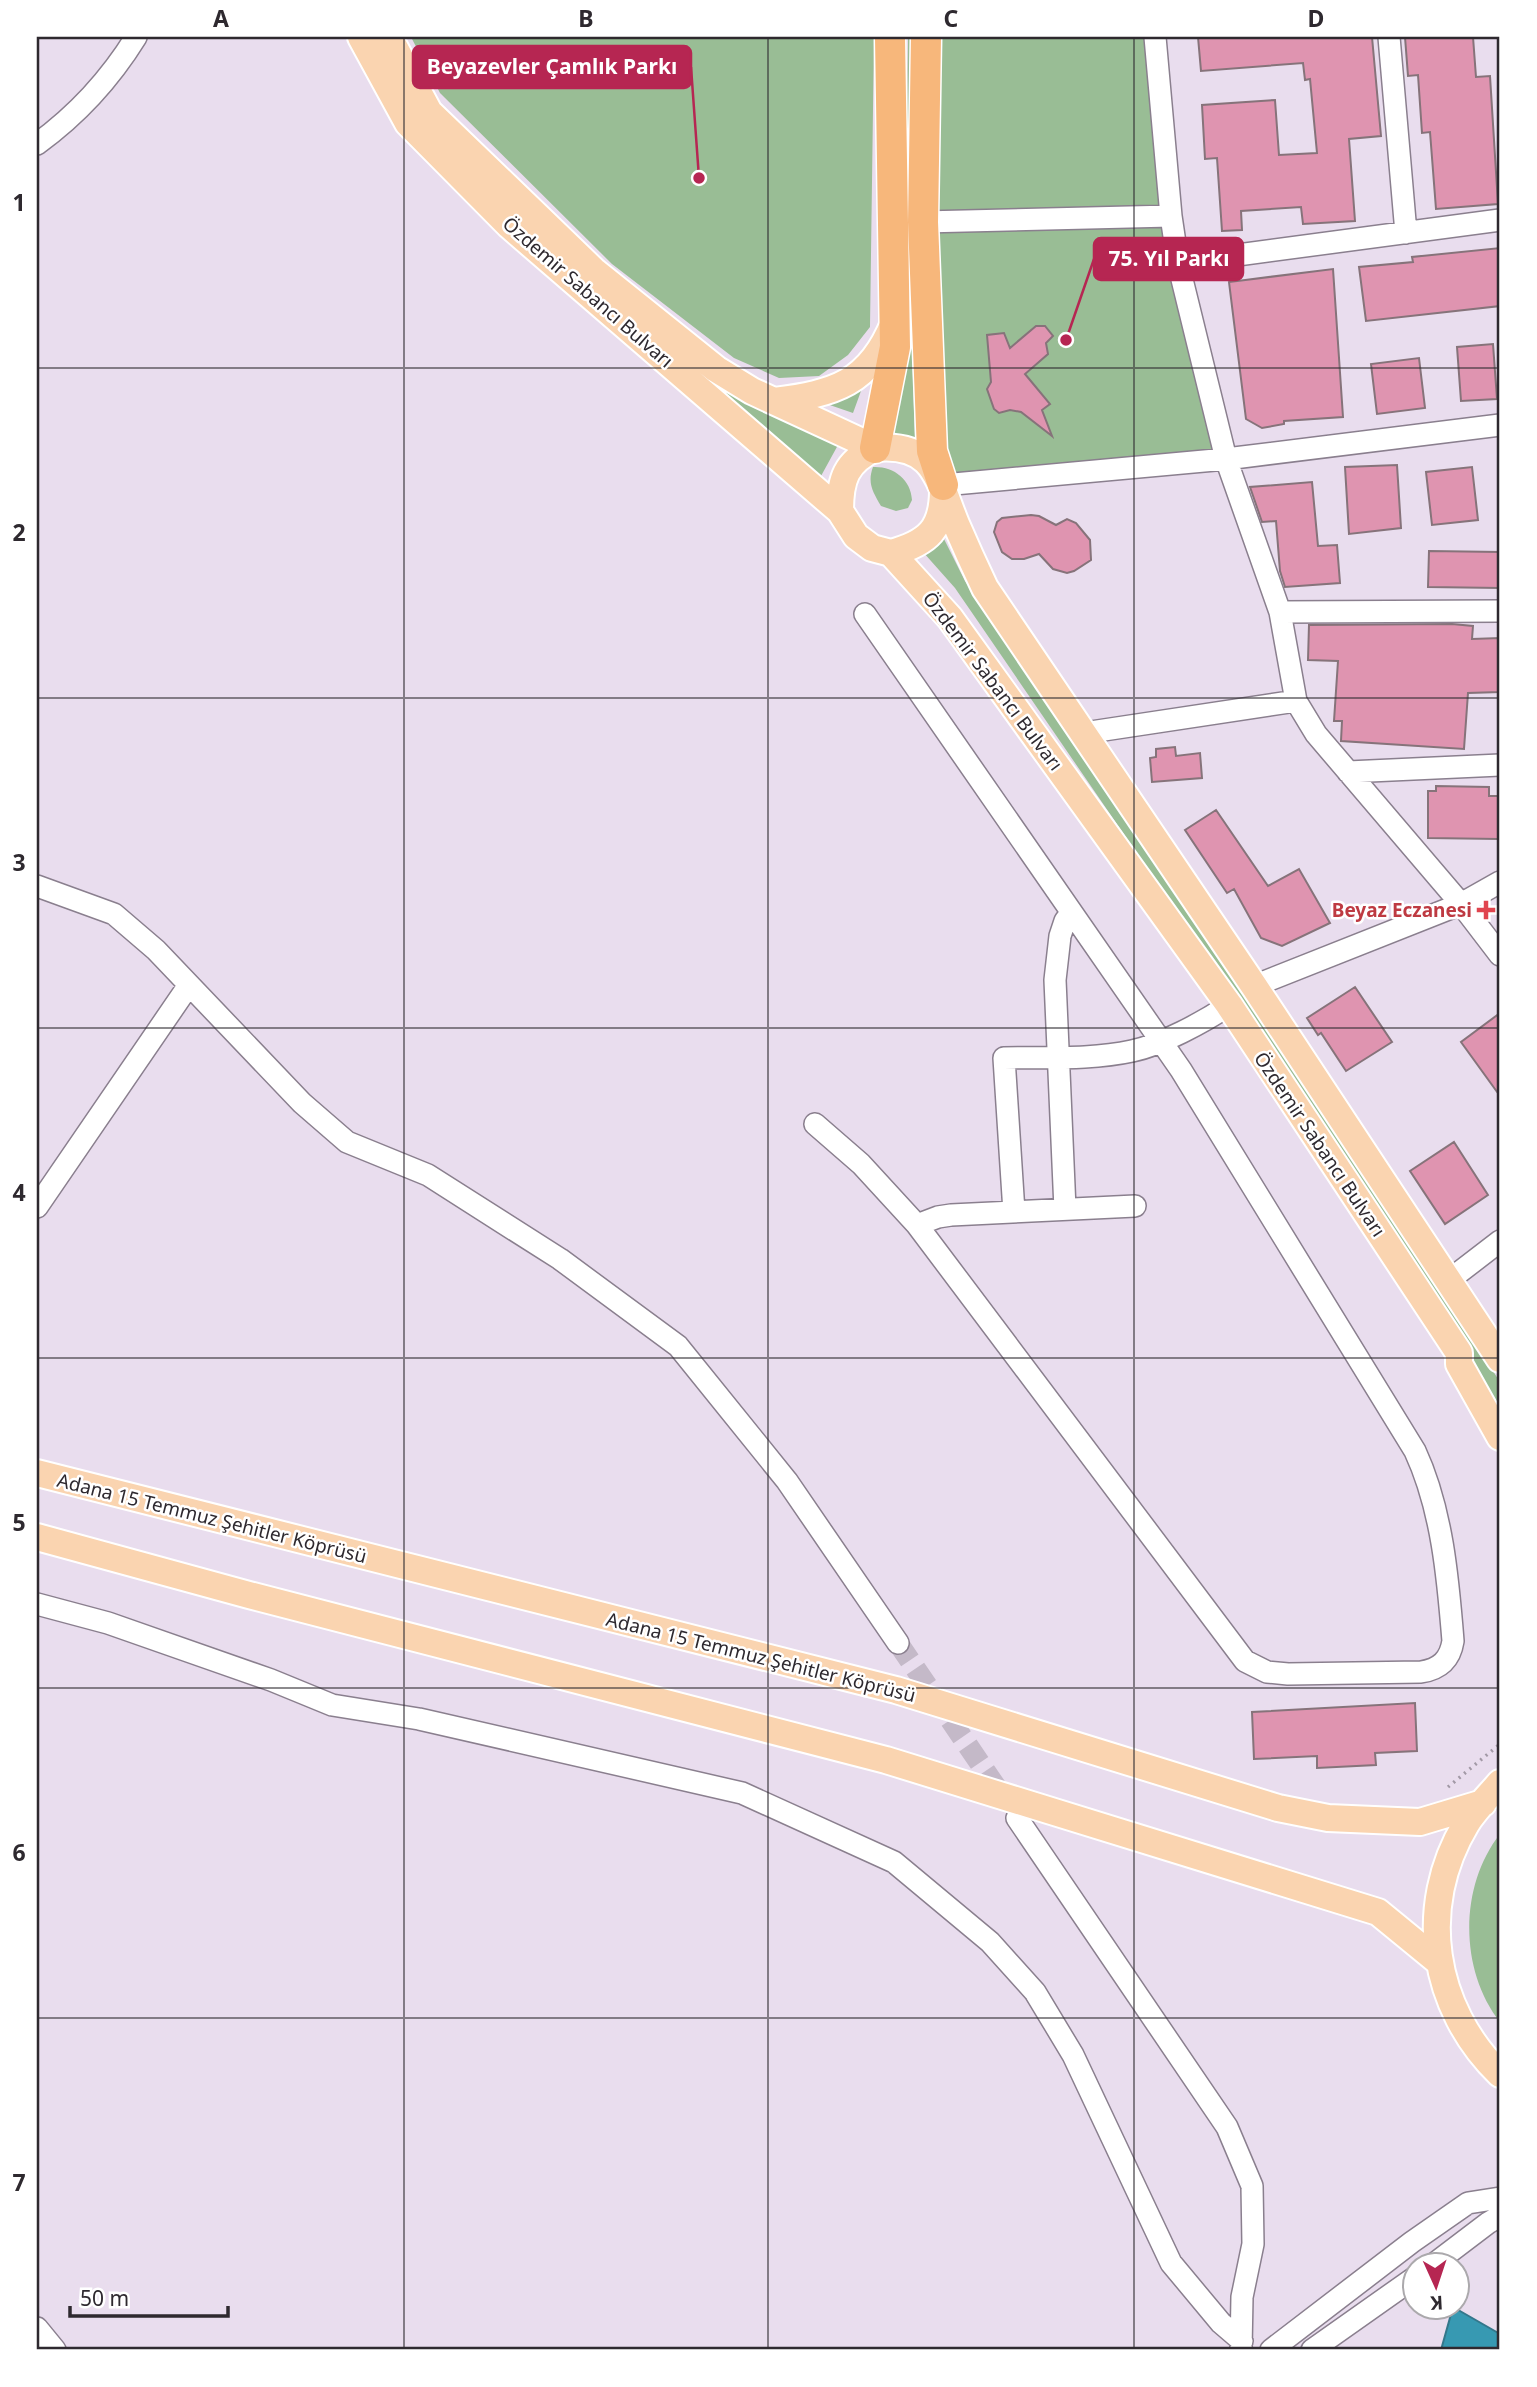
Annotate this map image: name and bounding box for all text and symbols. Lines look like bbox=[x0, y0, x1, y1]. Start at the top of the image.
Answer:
text: A bbox=[213, 2, 229, 34]
text: B bbox=[578, 2, 594, 34]
text: C bbox=[944, 2, 959, 34]
text: D bbox=[1308, 2, 1324, 34]
callout: Beyazevler Çamlık Parkı bbox=[413, 46, 691, 88]
text: Beyazevler Çamlık Parkı bbox=[427, 52, 677, 80]
text: 1 bbox=[12, 186, 26, 218]
street label: Özdemir Sabancı Bulvarı bbox=[497, 211, 679, 373]
callout: 75. Yıl Parkı bbox=[1094, 238, 1243, 280]
text: 75. Yıl Parkı bbox=[1109, 244, 1229, 272]
text: 2 bbox=[12, 516, 26, 548]
street label: Özdemir Sabancı Bulvarı bbox=[917, 586, 1069, 776]
text: 3 bbox=[12, 846, 26, 878]
place label: Beyaz Eczanesi bbox=[1332, 897, 1472, 923]
marker: Beyaz Eczanesi bbox=[1478, 902, 1494, 918]
street label: Özdemir Sabancı Bulvarı bbox=[1248, 1046, 1392, 1242]
text: 4 bbox=[12, 1176, 26, 1208]
street label: Adana 15 Temmuz Şehitler Köprüsü bbox=[55, 1467, 369, 1569]
text: 5 bbox=[12, 1506, 26, 1538]
street label: Adana 15 Temmuz Şehitler Köprüsü bbox=[604, 1606, 918, 1708]
text: 6 bbox=[12, 1836, 26, 1868]
text: 7 bbox=[12, 2166, 26, 2198]
north arrow bbox=[1400, 2250, 1470, 2320]
scale bar bbox=[70, 2275, 228, 2319]
text: 50 m bbox=[80, 2284, 129, 2312]
text: K bbox=[1430, 2290, 1444, 2316]

